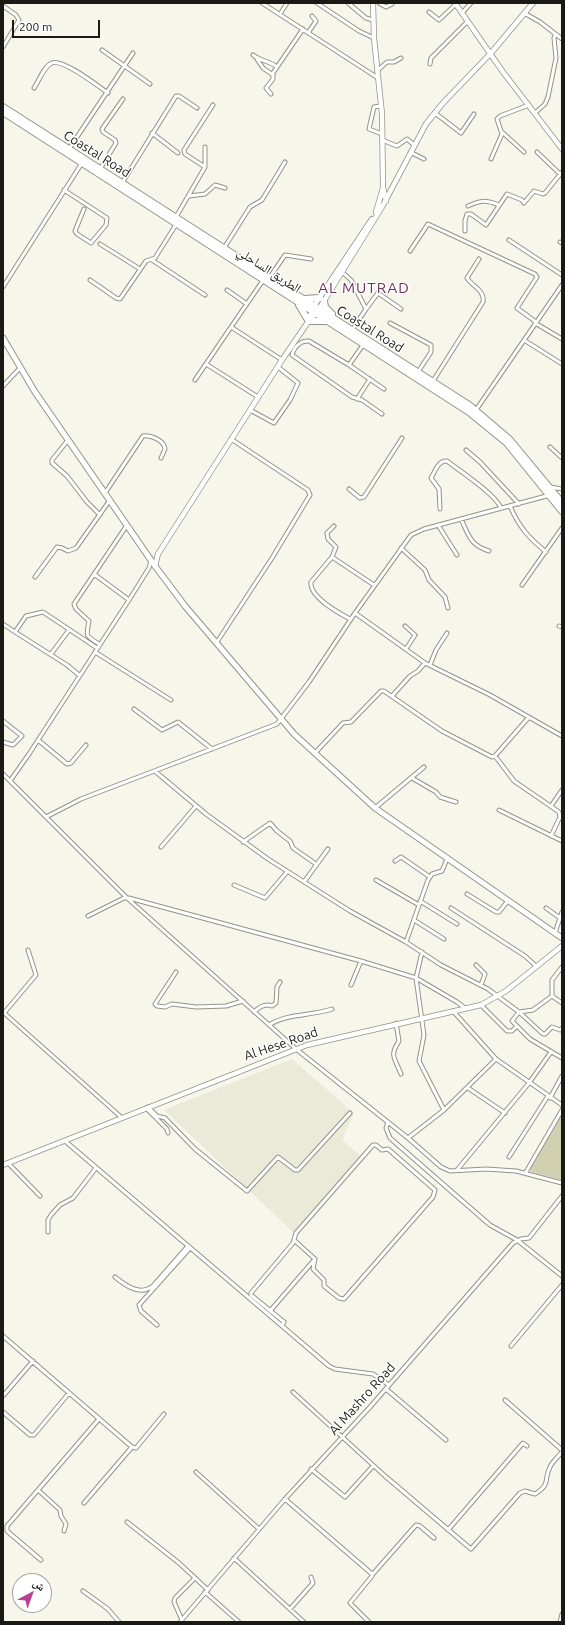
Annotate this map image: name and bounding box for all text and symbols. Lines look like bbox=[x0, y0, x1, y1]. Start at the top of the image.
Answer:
scale bar bbox=[14, 12, 102, 38]
text: 200 m bbox=[19, 20, 52, 33]
street label: Coastal Road bbox=[61, 127, 133, 181]
street label: الطريق الساحلي bbox=[234, 244, 304, 296]
district label: AL MUTRAD bbox=[318, 279, 410, 297]
street label: Coastal Road bbox=[334, 302, 406, 356]
street label: Al Hese Road bbox=[242, 1024, 320, 1064]
street label: Al Mashro Road bbox=[326, 1360, 398, 1438]
north arrow bbox=[12, 1573, 52, 1613]
text: ش bbox=[31, 1576, 48, 1593]

